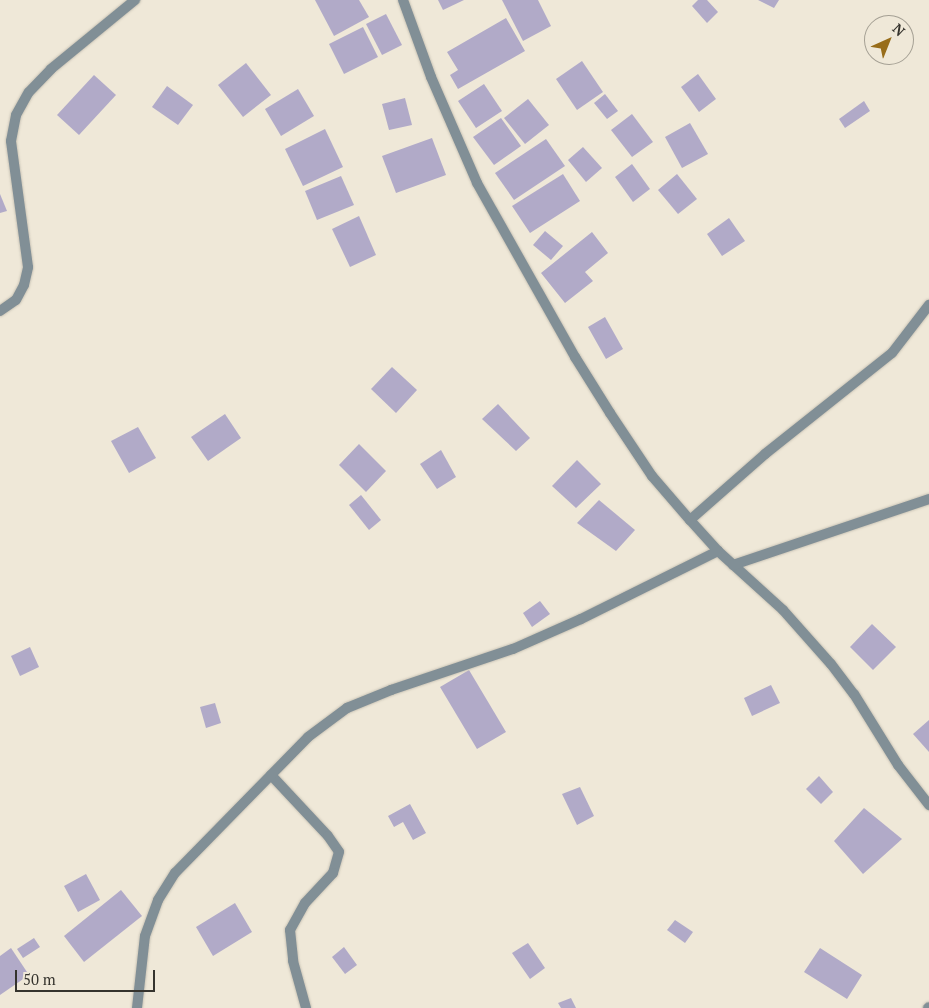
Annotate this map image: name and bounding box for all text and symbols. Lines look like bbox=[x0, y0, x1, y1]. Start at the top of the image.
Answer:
north arrow bbox=[864, 15, 914, 65]
text: N bbox=[889, 19, 909, 40]
scale bar bbox=[18, 960, 158, 992]
text: 50 m bbox=[23, 969, 56, 989]

